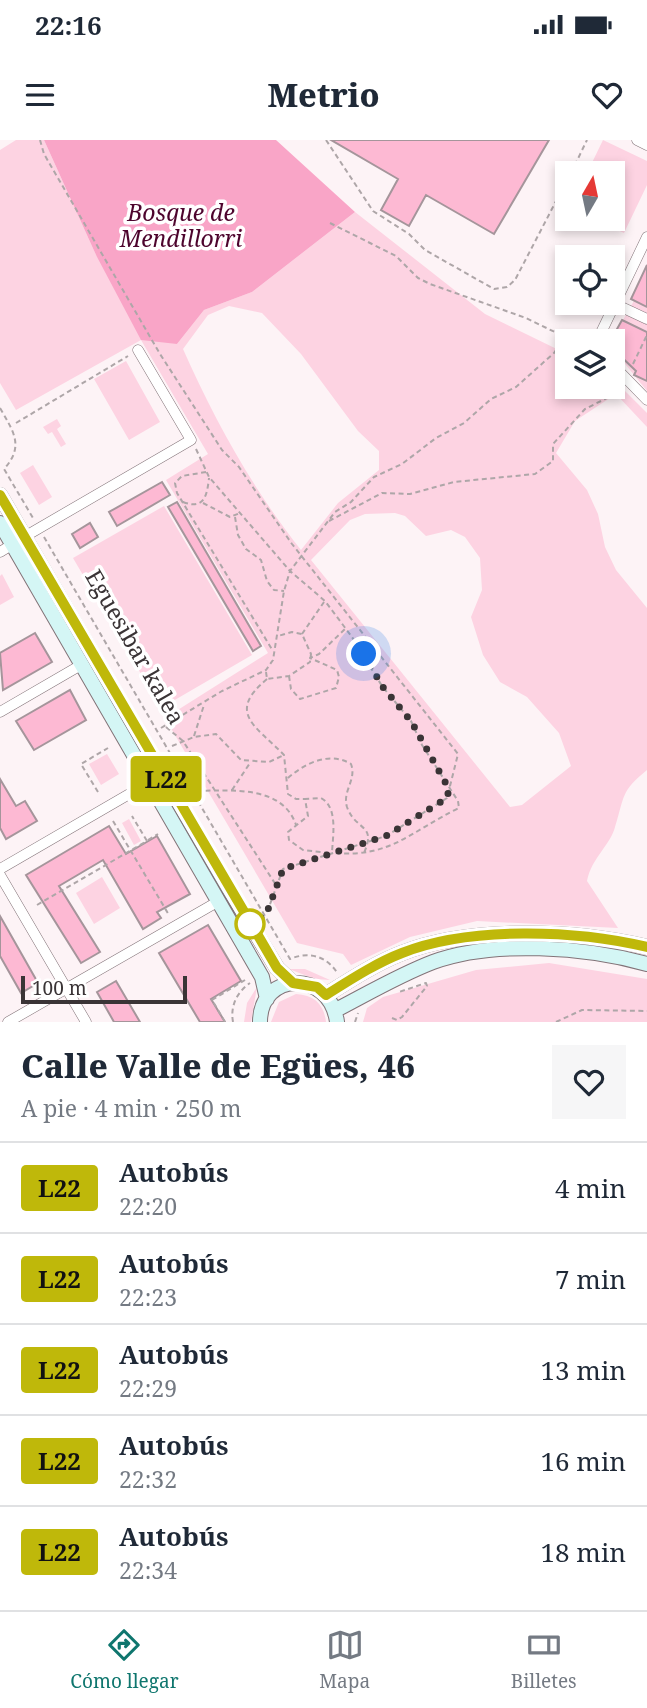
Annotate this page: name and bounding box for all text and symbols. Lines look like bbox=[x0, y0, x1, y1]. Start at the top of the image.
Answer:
text: 22:16 bbox=[35, 7, 102, 43]
text: Metrio bbox=[267, 73, 380, 116]
icon: menu bbox=[21, 76, 59, 114]
icon: heart bbox=[588, 76, 626, 114]
north arrow bbox=[555, 161, 625, 231]
map controls bbox=[555, 161, 625, 399]
park label: Bosque de Mendillorri bbox=[119, 196, 242, 254]
button: locate bbox=[555, 245, 625, 315]
button: layers bbox=[555, 329, 625, 399]
street label: Eguesibar kalea bbox=[79, 563, 193, 730]
your location bbox=[346, 636, 381, 671]
line badge: L22 bbox=[126, 756, 206, 802]
text: L22 bbox=[145, 762, 187, 795]
unlabelled marker bbox=[235, 909, 265, 939]
scale bar bbox=[21, 973, 187, 1005]
text: 100 m bbox=[32, 975, 87, 1001]
text: Calle Valle de Egües, 46 bbox=[21, 1043, 415, 1088]
button: heart bbox=[552, 1045, 626, 1119]
text: A pie · 4 min · 250 m bbox=[21, 1092, 241, 1124]
text: Autobús bbox=[119, 1154, 229, 1190]
text: 4 min bbox=[555, 1170, 626, 1206]
text: L22 bbox=[38, 1171, 81, 1204]
text: 22:20 bbox=[119, 1190, 177, 1222]
text: Autobús bbox=[119, 1245, 229, 1281]
text: 7 min bbox=[555, 1261, 626, 1297]
text: L22 bbox=[38, 1262, 81, 1295]
text: 22:23 bbox=[119, 1281, 177, 1313]
text: Autobús bbox=[119, 1336, 229, 1372]
text: 13 min bbox=[541, 1352, 626, 1388]
text: L22 bbox=[38, 1353, 81, 1386]
text: 22:29 bbox=[119, 1372, 177, 1404]
text: Autobús bbox=[119, 1427, 229, 1463]
text: 16 min bbox=[541, 1443, 626, 1479]
text: L22 bbox=[38, 1444, 81, 1477]
text: 22:32 bbox=[119, 1463, 177, 1495]
text: Autobús bbox=[119, 1518, 229, 1554]
text: 18 min bbox=[541, 1534, 626, 1570]
text: L22 bbox=[38, 1535, 81, 1568]
text: 22:34 bbox=[119, 1554, 177, 1586]
tab: Cómo llegar bbox=[70, 1626, 179, 1694]
tab: Mapa bbox=[319, 1626, 370, 1694]
tab: Billetes bbox=[511, 1626, 577, 1694]

